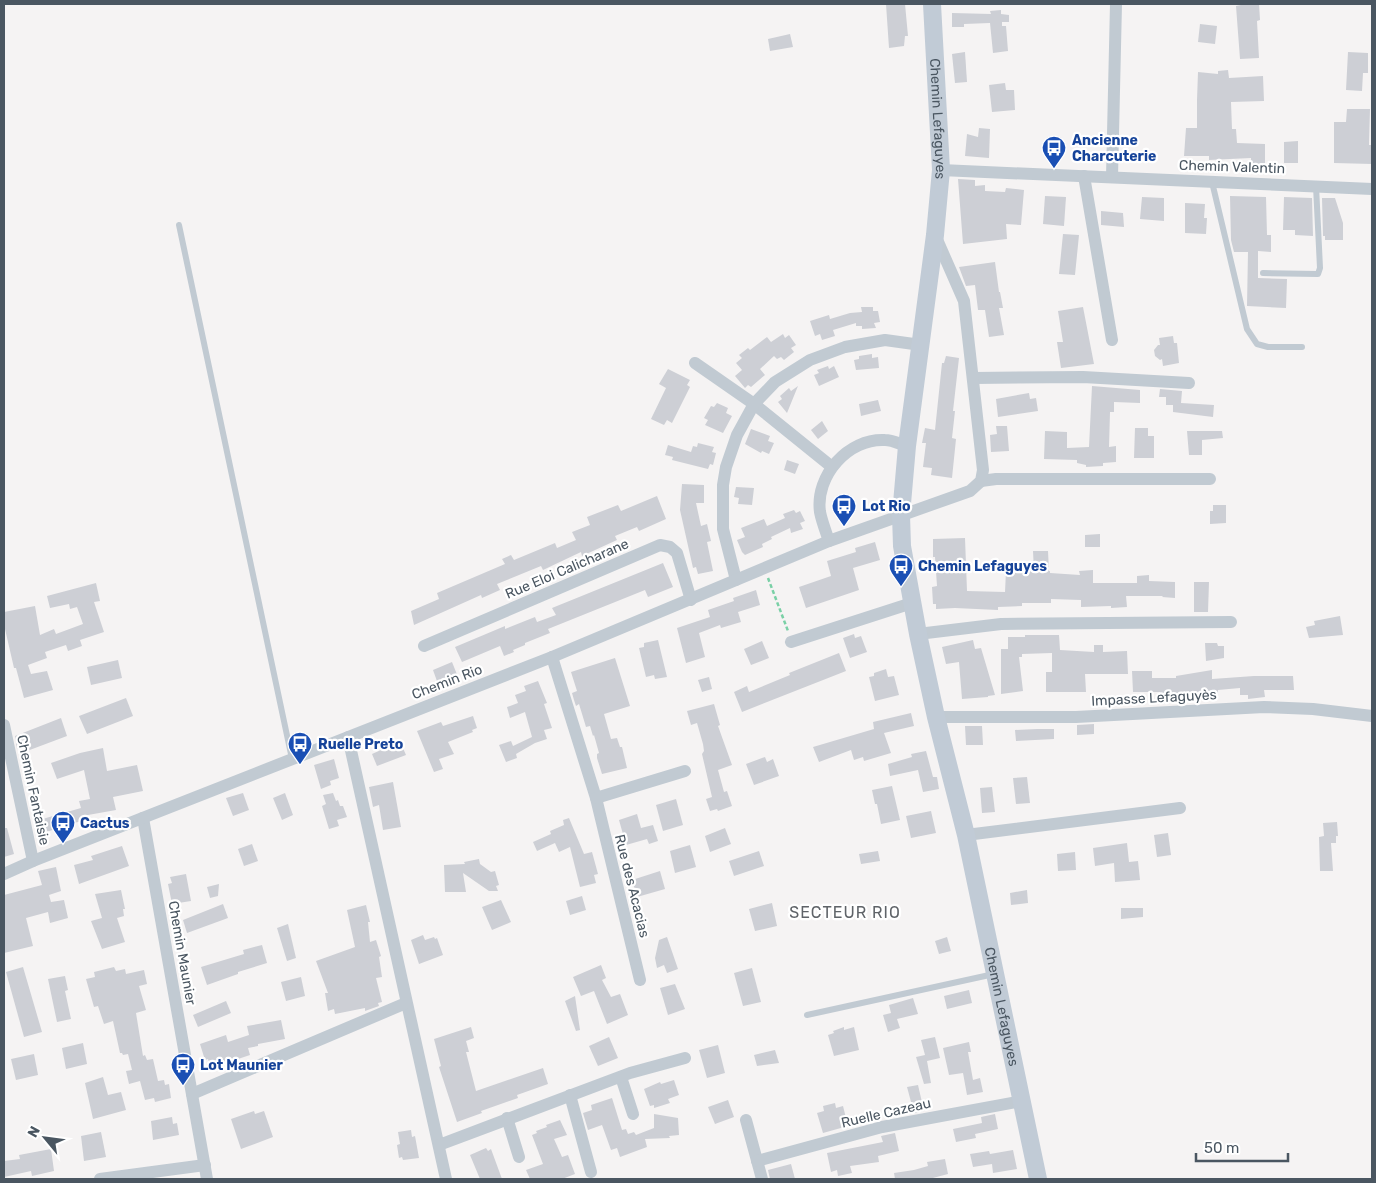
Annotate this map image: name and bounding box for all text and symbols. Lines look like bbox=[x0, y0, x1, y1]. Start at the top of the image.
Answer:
street label: Chemin Lefaguyes bbox=[926, 58, 950, 180]
place label: Ancienne Charcuterie bbox=[1072, 132, 1156, 165]
bus stop icon: Ancienne Charcuterie bbox=[1041, 135, 1067, 169]
street label: Chemin Valentin bbox=[1179, 157, 1285, 177]
bus stop icon: Lot Rio bbox=[831, 493, 857, 527]
place label: Lot Rio bbox=[862, 498, 911, 515]
street label: Rue Eloi Calicharane bbox=[503, 535, 632, 603]
bus stop icon: Chemin Lefaguyes bbox=[888, 553, 914, 587]
place label: Chemin Lefaguyes bbox=[918, 558, 1047, 575]
street label: Chemin Rio bbox=[409, 661, 485, 703]
street label: Impasse Lefaguyès bbox=[1091, 686, 1217, 710]
bus stop icon: Ruelle Preto bbox=[287, 731, 313, 765]
street label: Chemin Fantaisie bbox=[13, 733, 53, 847]
place label: Ruelle Preto bbox=[318, 736, 403, 753]
bus stop icon: Cactus bbox=[50, 810, 76, 844]
place label: Cactus bbox=[80, 815, 130, 832]
street label: Rue des Acacias bbox=[611, 833, 653, 939]
street label: Chemin Maunier bbox=[164, 899, 200, 1007]
district label: SECTEUR RIO bbox=[789, 903, 901, 922]
street label: Chemin Lefaguyes bbox=[981, 945, 1023, 1068]
bus stop icon: Lot Maunier bbox=[170, 1052, 196, 1086]
place label: Lot Maunier bbox=[200, 1057, 283, 1074]
street label: Ruelle Cazeau bbox=[839, 1094, 933, 1132]
north arrow bbox=[20, 1113, 70, 1163]
text: N bbox=[24, 1123, 44, 1140]
scale bar bbox=[1196, 1130, 1288, 1162]
text: 50 m bbox=[1204, 1139, 1239, 1157]

